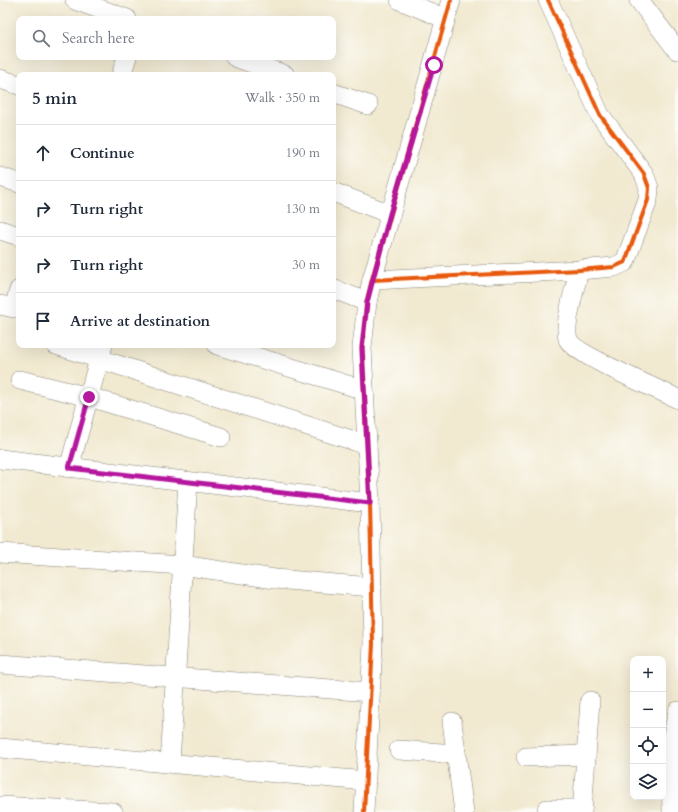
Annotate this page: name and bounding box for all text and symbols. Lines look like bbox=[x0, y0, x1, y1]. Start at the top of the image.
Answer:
search box bbox=[16, 16, 336, 60]
icon: search bbox=[30, 27, 52, 49]
text: Search here bbox=[62, 28, 135, 48]
route start bbox=[425, 56, 443, 74]
text: 5 min bbox=[32, 87, 77, 110]
text: Walk · 350 m bbox=[245, 89, 320, 107]
icon: ahead bbox=[32, 142, 54, 164]
text: Continue bbox=[70, 143, 135, 163]
text: 190 m bbox=[286, 144, 320, 162]
icon: right bbox=[32, 198, 54, 220]
text: Turn right bbox=[70, 199, 143, 219]
text: 130 m bbox=[286, 200, 320, 218]
icon: right bbox=[32, 254, 54, 276]
text: Turn right bbox=[70, 255, 143, 275]
text: 30 m bbox=[292, 256, 320, 274]
icon: arrive bbox=[32, 310, 54, 332]
text: Arrive at destination bbox=[70, 311, 210, 331]
route end bbox=[80, 388, 98, 406]
map controls bbox=[630, 656, 666, 800]
button: + bbox=[630, 656, 666, 692]
button: − bbox=[630, 692, 666, 728]
button: locate bbox=[630, 728, 666, 764]
button: layers bbox=[630, 764, 666, 800]

